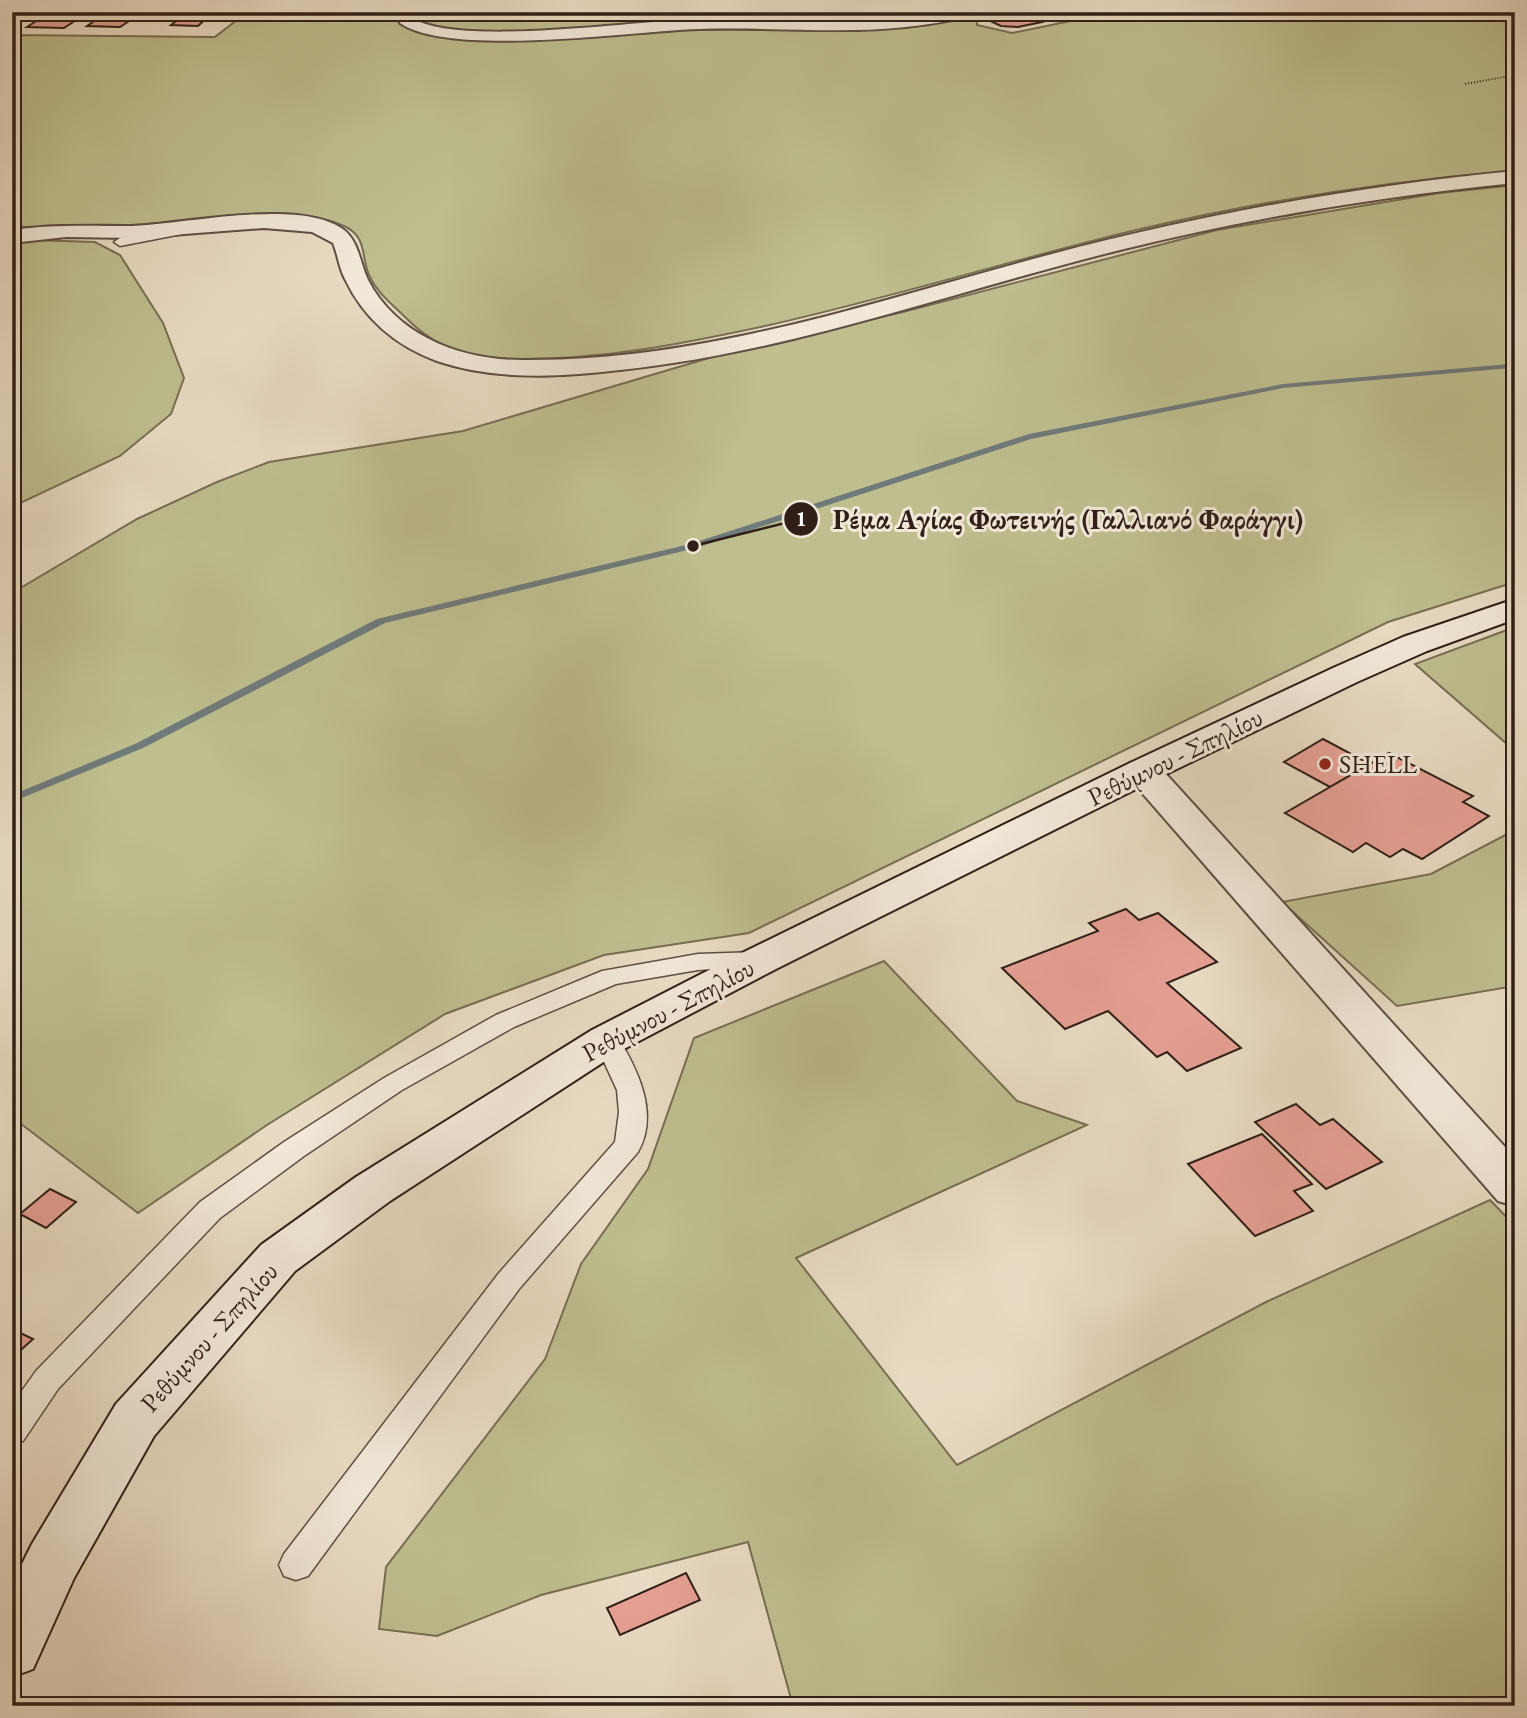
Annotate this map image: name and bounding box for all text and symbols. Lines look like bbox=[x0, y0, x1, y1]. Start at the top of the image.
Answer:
callout: Ρέμα Αγίας Φωτεινής (Γαλλιανό Φαράγγι) bbox=[783, 494, 1317, 543]
text: Ρέμα Αγίας Φωτεινής (Γαλλιανό Φαράγγι) bbox=[833, 501, 1303, 537]
text: 1 bbox=[795, 505, 807, 532]
street label: Ρεθύμνου - Σπηλίου bbox=[1082, 700, 1268, 814]
place label: SHELL bbox=[1339, 747, 1417, 781]
marker: SHELL bbox=[1317, 756, 1333, 772]
street label: Ρεθύμνου - Σπηλίου bbox=[576, 950, 760, 1070]
street label: Ρεθύμνου - Σπηλίου bbox=[133, 1255, 285, 1419]

